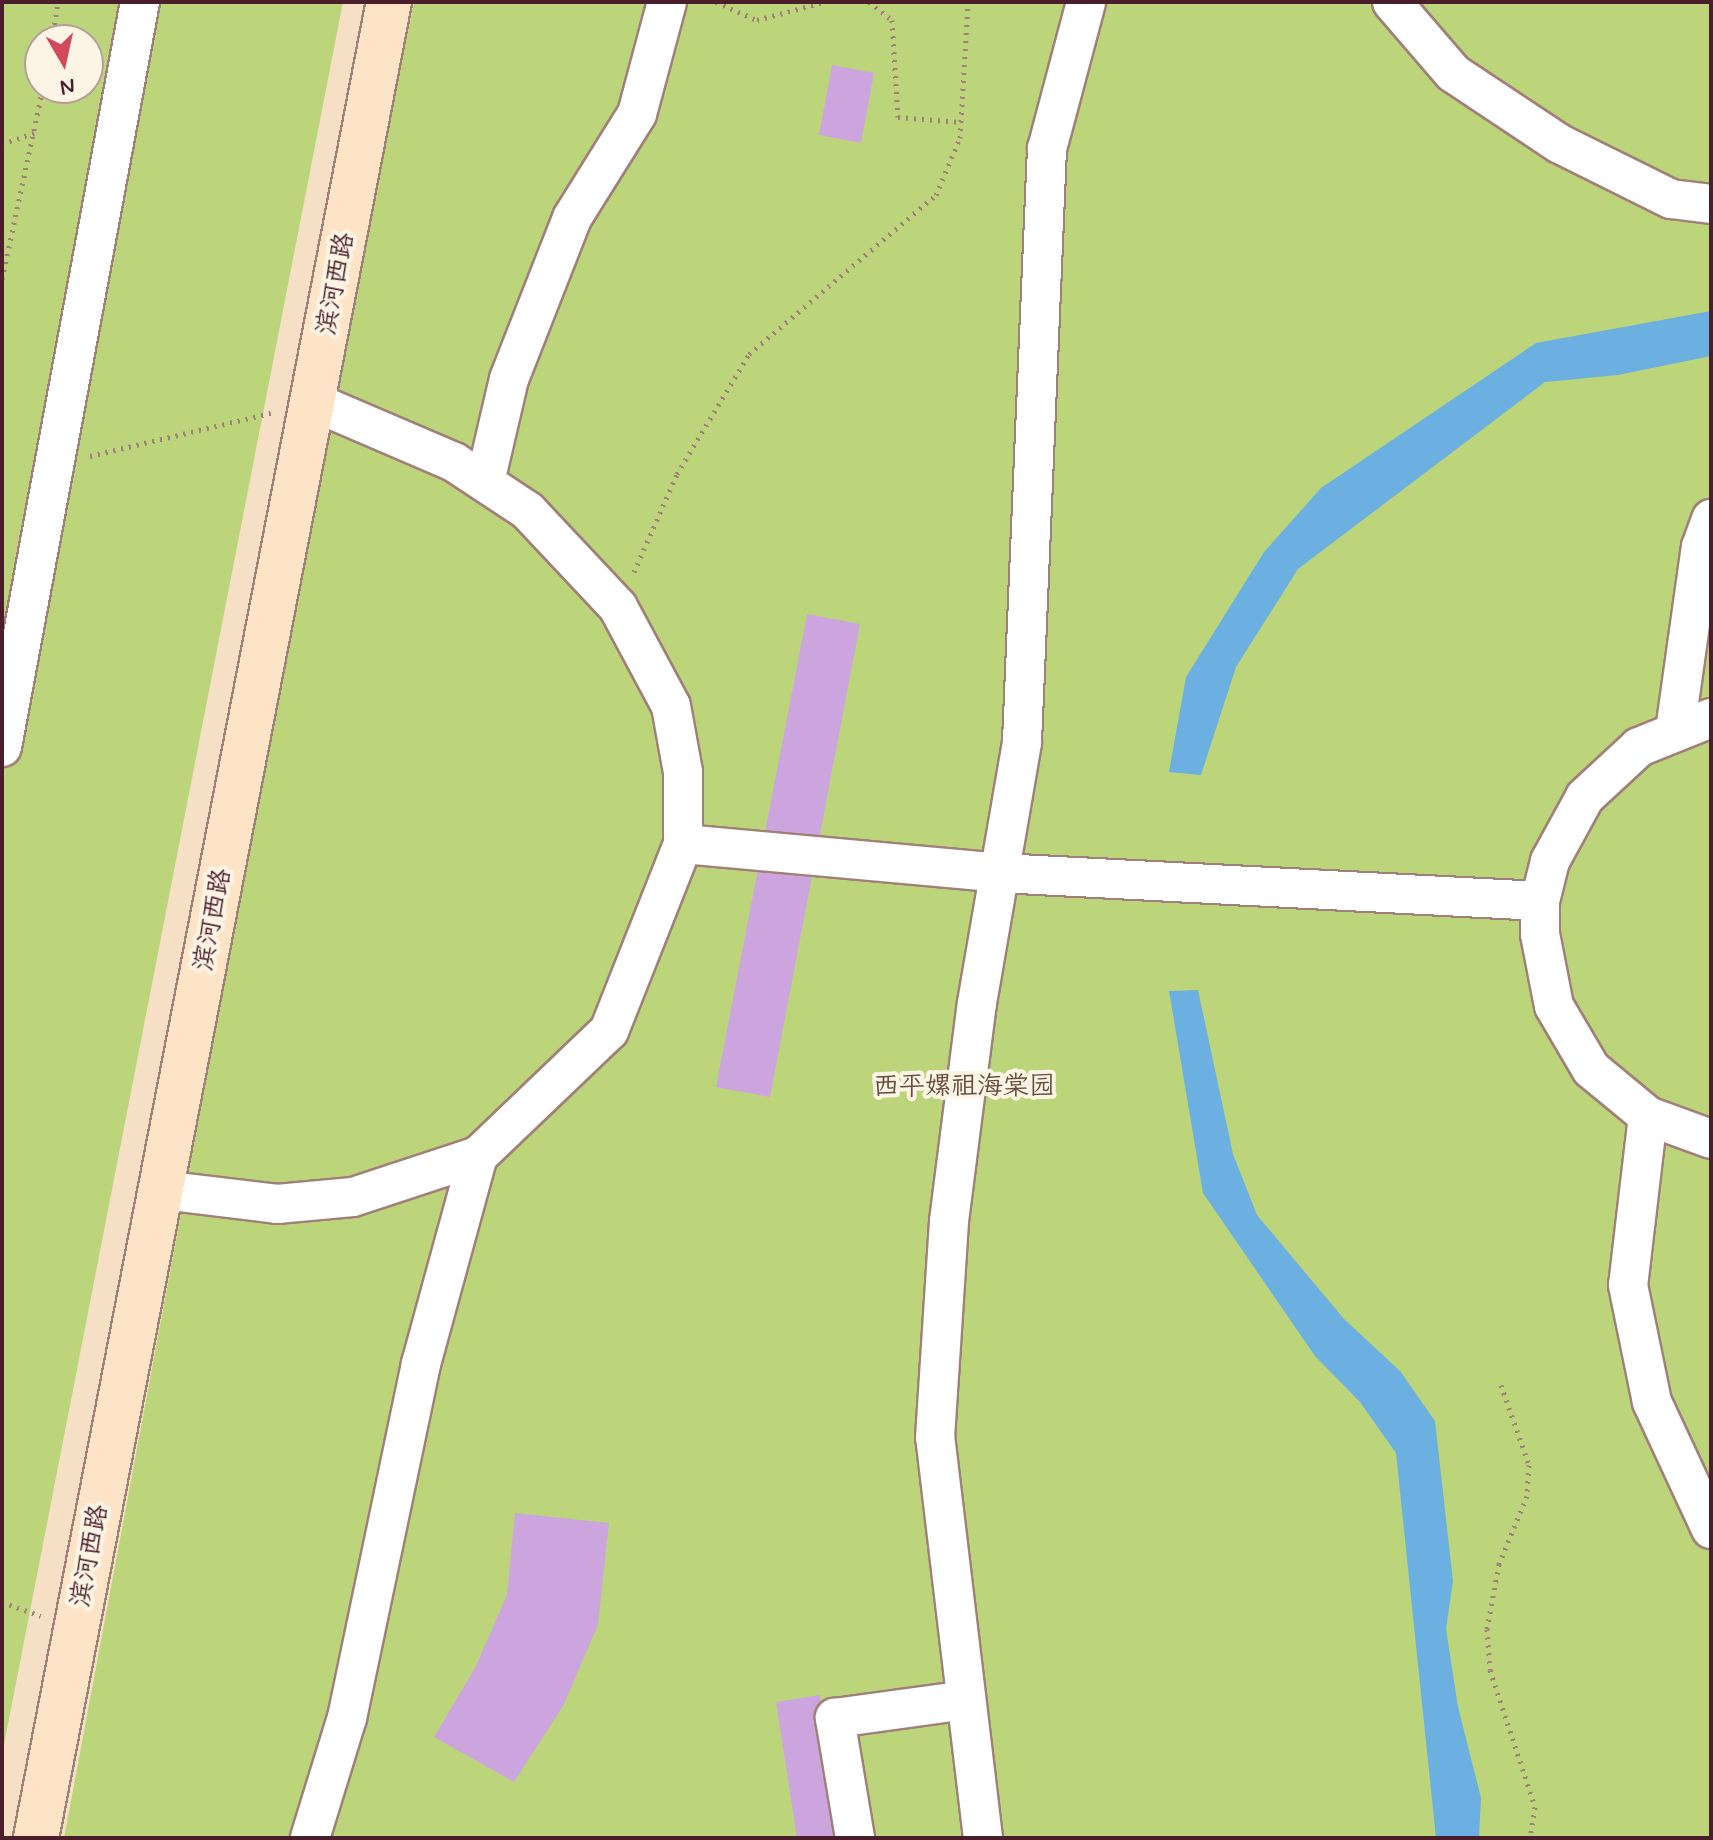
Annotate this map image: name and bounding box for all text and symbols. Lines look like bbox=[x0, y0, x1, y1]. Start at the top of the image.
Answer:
north arrow bbox=[24, 24, 104, 104]
text: N bbox=[58, 71, 77, 101]
street label: 滨河西路 bbox=[312, 230, 362, 338]
street label: 滨河西路 bbox=[189, 866, 239, 974]
park label: 西平嫘祖海棠园 bbox=[873, 1072, 1055, 1104]
street label: 滨河西路 bbox=[66, 1502, 116, 1610]

